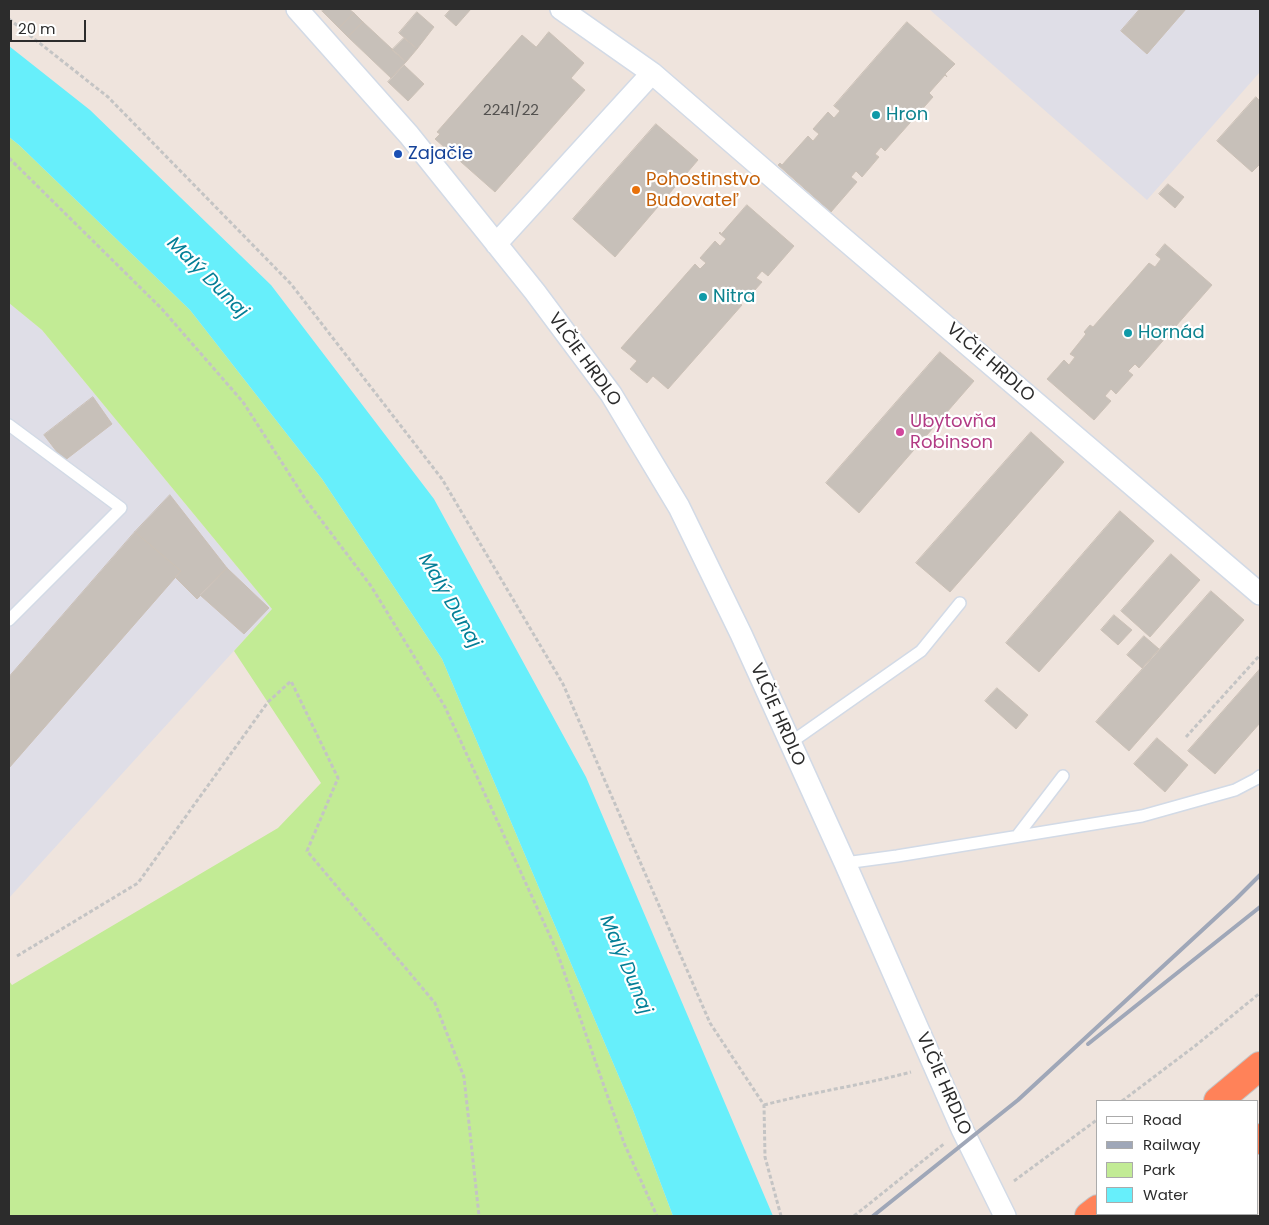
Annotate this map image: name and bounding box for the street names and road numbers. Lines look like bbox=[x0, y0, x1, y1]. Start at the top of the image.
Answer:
street label: VLČIE HRDLO bbox=[543, 309, 625, 411]
street label: VLČIE HRDLO bbox=[941, 319, 1039, 407]
street label: VLČIE HRDLO bbox=[745, 660, 809, 770]
street label: VLČIE HRDLO bbox=[911, 1029, 975, 1139]

